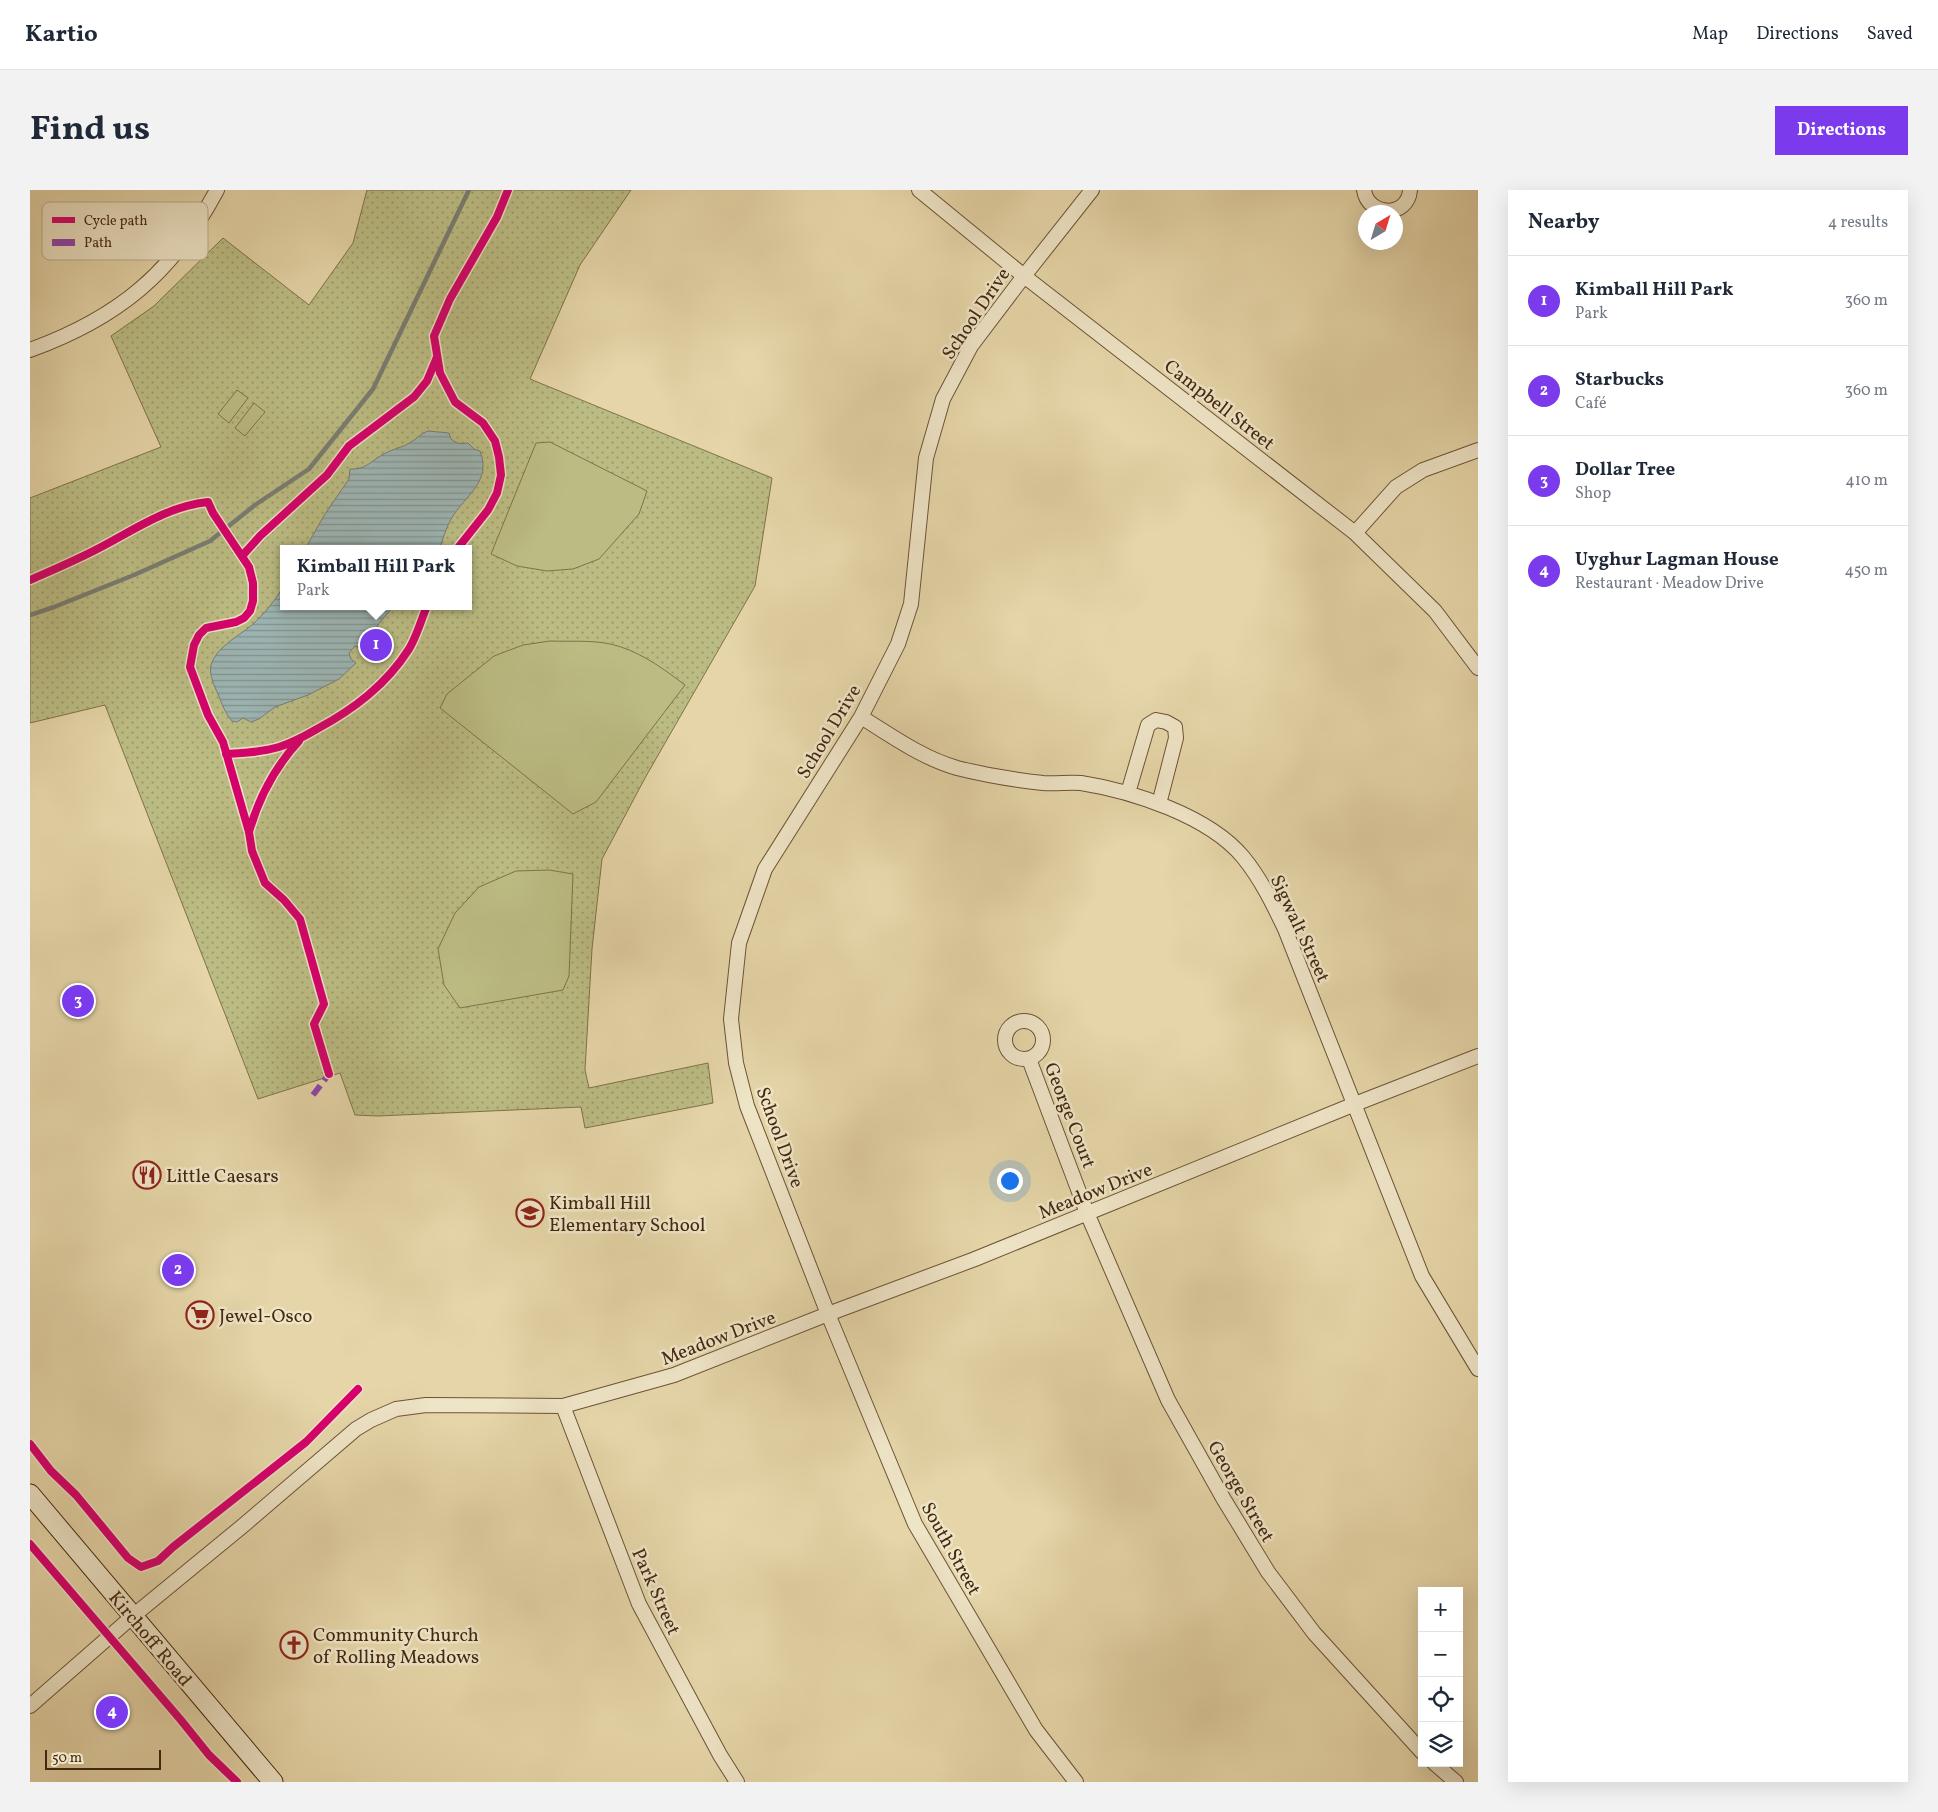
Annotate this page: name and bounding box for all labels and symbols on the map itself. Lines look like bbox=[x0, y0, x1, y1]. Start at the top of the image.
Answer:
legend bbox=[42, 202, 208, 260]
north arrow bbox=[1358, 205, 1403, 250]
text: Cycle path bbox=[84, 212, 148, 231]
text: Path bbox=[84, 234, 112, 253]
street label: School Drive bbox=[936, 263, 1017, 365]
street label: Campbell Street bbox=[1158, 354, 1280, 457]
pin: 1 bbox=[360, 626, 392, 664]
street label: School Drive bbox=[791, 680, 868, 784]
street label: Sigwalt Street bbox=[1263, 871, 1336, 987]
pin: 3 bbox=[62, 982, 94, 1020]
street label: George Court bbox=[1037, 1059, 1101, 1173]
street label: School Drive bbox=[749, 1084, 809, 1192]
street label: Meadow Drive bbox=[1035, 1157, 1157, 1227]
restaurant icon: Little Caesars bbox=[132, 1160, 162, 1190]
place label: Little Caesars bbox=[166, 1164, 279, 1190]
your location bbox=[997, 1168, 1023, 1194]
place label: Kimball Hill Elementary School bbox=[549, 1191, 706, 1239]
school or university icon: Kimball Hill Elementary School bbox=[515, 1198, 545, 1228]
pin: 2 bbox=[162, 1251, 194, 1289]
supermarket icon: Jewel-Osco bbox=[185, 1300, 215, 1330]
place label: Jewel-Osco bbox=[219, 1304, 312, 1330]
street label: Meadow Drive bbox=[658, 1305, 780, 1373]
street label: George Street bbox=[1201, 1436, 1280, 1548]
street label: South Street bbox=[914, 1498, 987, 1601]
street label: Park Street bbox=[625, 1544, 686, 1640]
street label: Kirchoff Road bbox=[102, 1586, 197, 1693]
place label: Community Church of Rolling Meadows bbox=[313, 1623, 479, 1671]
church icon: Community Church of Rolling Meadows bbox=[279, 1630, 309, 1660]
pin: 4 bbox=[96, 1693, 128, 1731]
scale bar bbox=[45, 1747, 161, 1770]

